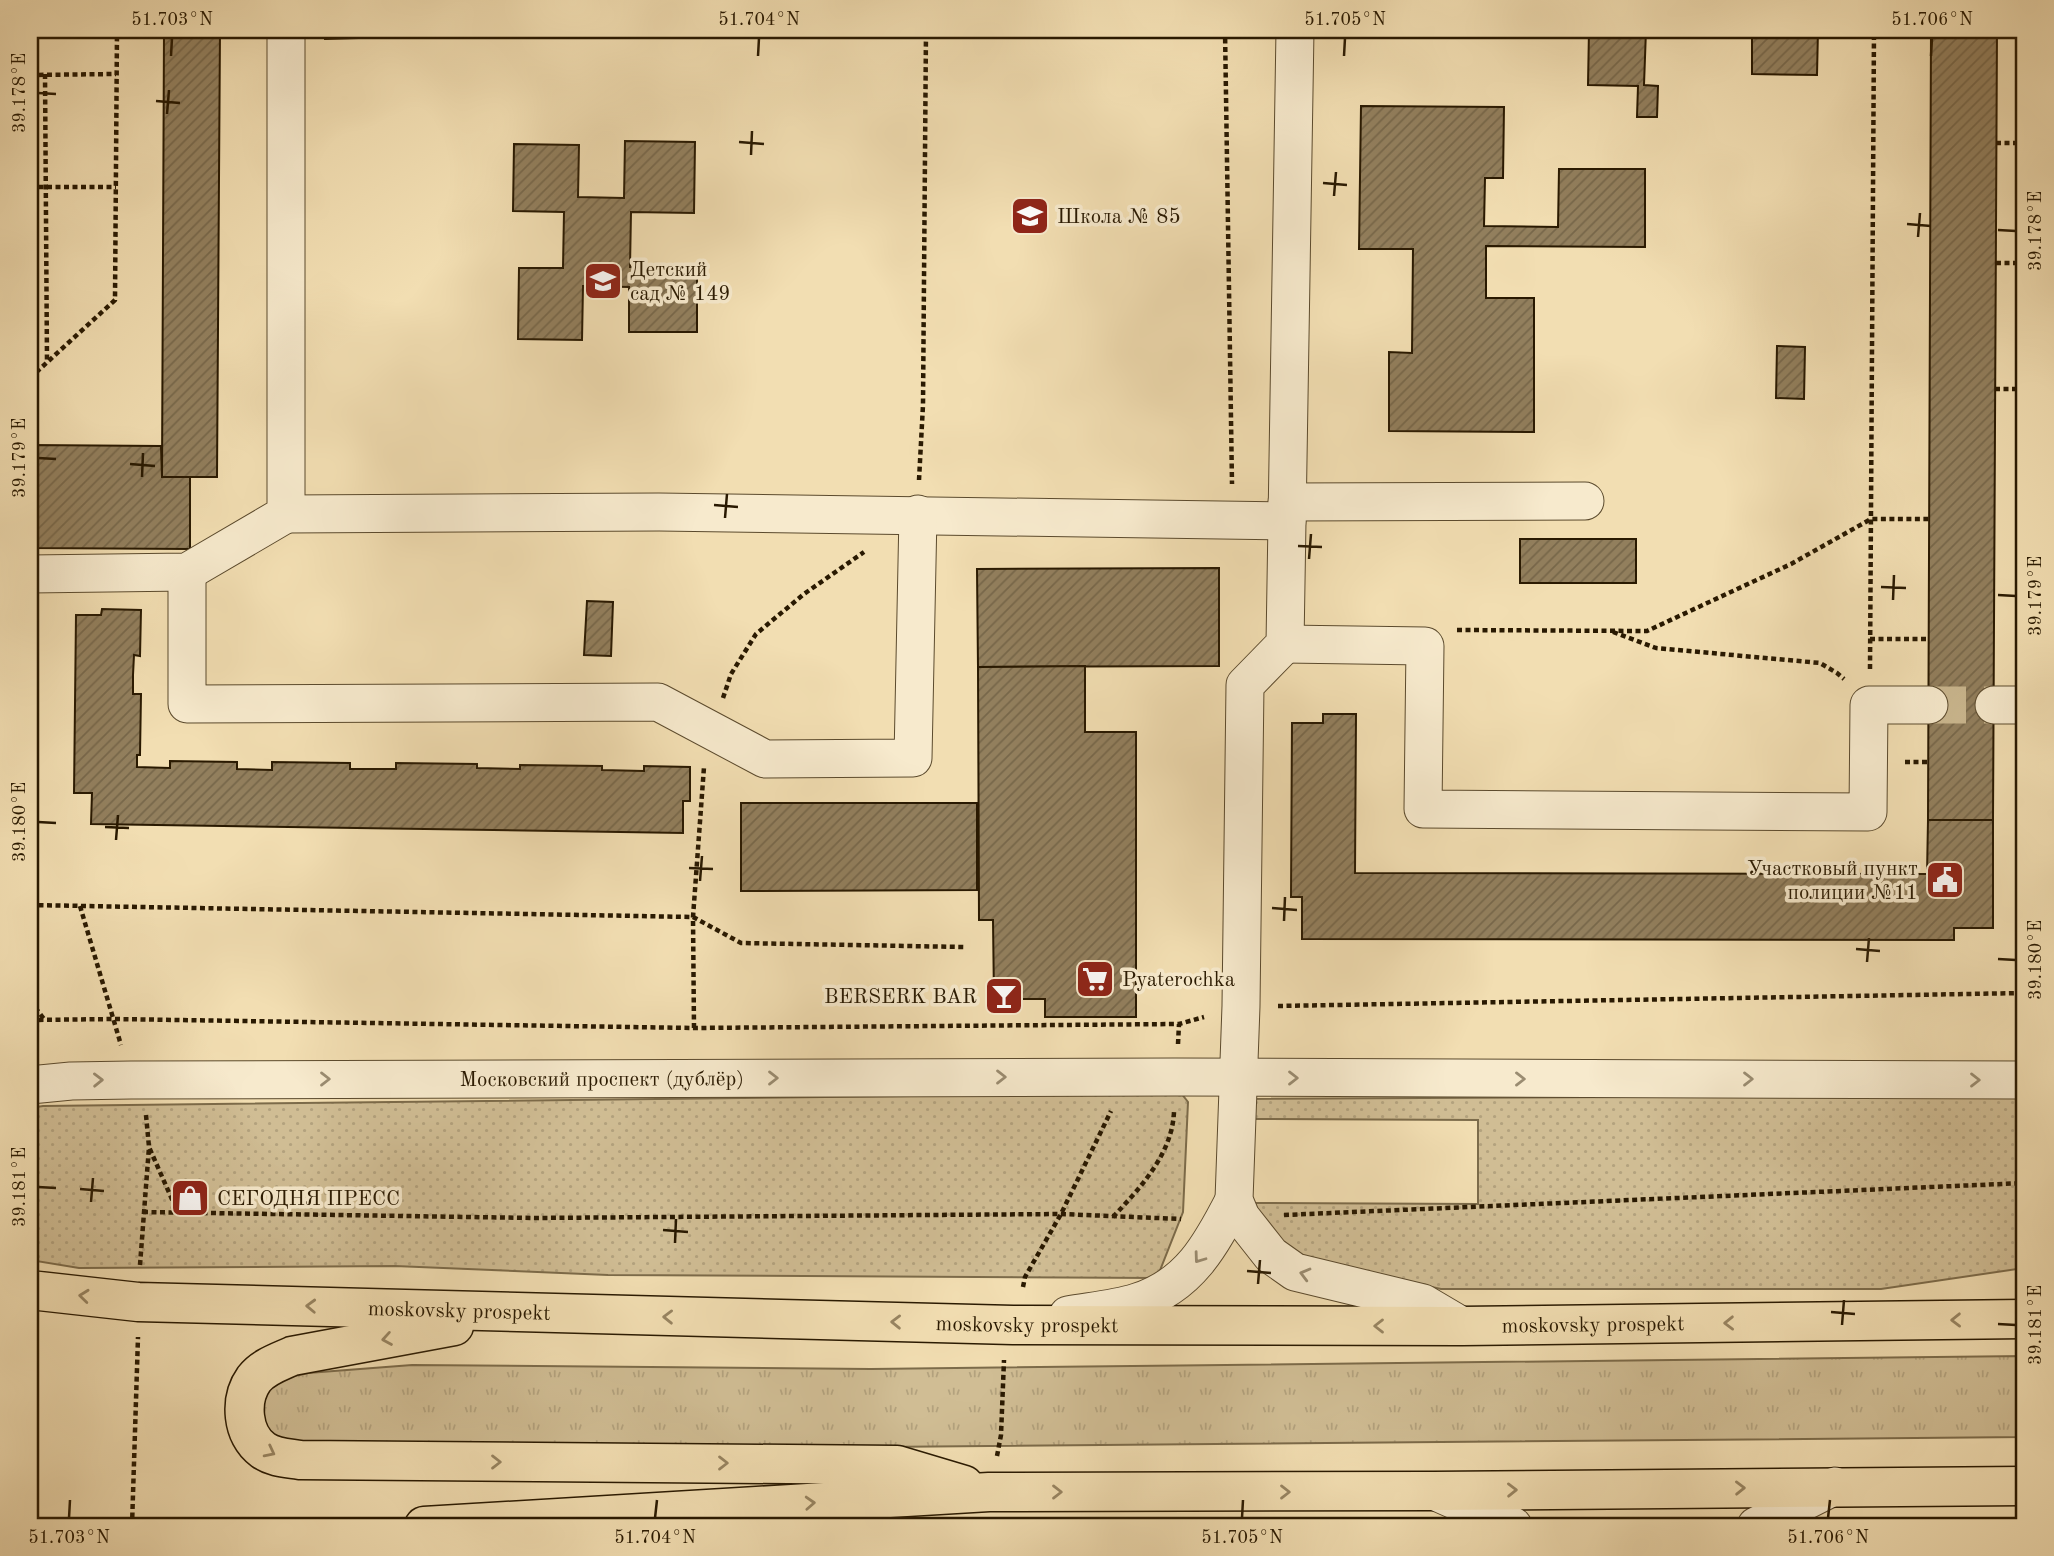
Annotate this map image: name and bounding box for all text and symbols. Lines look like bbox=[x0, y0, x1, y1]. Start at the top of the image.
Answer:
text: 51.703°N bbox=[131, 11, 213, 29]
text: 51.704°N bbox=[718, 11, 800, 29]
text: 51.705°N bbox=[1304, 11, 1386, 29]
text: 51.706°N bbox=[1891, 11, 1973, 29]
text: 39.178°E bbox=[11, 53, 29, 133]
text: 39.178°E bbox=[2027, 191, 2045, 271]
school or university icon: Школа № 85 bbox=[1009, 195, 1051, 237]
place label: Школа № 85 bbox=[1057, 207, 1181, 228]
school or university icon: Детский сад № 149 bbox=[582, 260, 624, 302]
place label: Детский сад № 149 bbox=[630, 260, 731, 305]
text: 39.179°E bbox=[11, 418, 29, 498]
text: 39.179°E bbox=[2027, 556, 2045, 636]
text: 39.180°E bbox=[11, 782, 29, 862]
place label: Участковый пункт полиции №11 bbox=[1747, 859, 1918, 904]
public building icon: Участковый пункт полиции №11 bbox=[1924, 859, 1966, 901]
text: 39.180°E bbox=[2027, 920, 2045, 1000]
supermarket icon: Pyaterochka bbox=[1074, 958, 1116, 1000]
place label: Pyaterochka bbox=[1122, 970, 1235, 991]
bar icon: BERSERK BAR bbox=[983, 975, 1025, 1017]
place label: BERSERK BAR bbox=[824, 987, 977, 1008]
street label: Московский проспект (дублёр) bbox=[459, 1069, 744, 1091]
one-way arrow bbox=[996, 1069, 1006, 1085]
one-way arrow bbox=[768, 1070, 779, 1086]
one-way arrow bbox=[1288, 1070, 1298, 1086]
one-way arrow bbox=[320, 1071, 331, 1087]
one-way arrow bbox=[1515, 1071, 1526, 1087]
one-way arrow bbox=[1743, 1071, 1753, 1087]
one-way arrow bbox=[93, 1072, 103, 1088]
one-way arrow bbox=[1970, 1072, 1981, 1088]
text: 39.181°E bbox=[11, 1147, 29, 1227]
shop icon: СЕГОДНЯ ПРЕСС bbox=[169, 1177, 211, 1219]
place label: СЕГОДНЯ ПРЕСС bbox=[217, 1189, 400, 1210]
one-way arrow bbox=[1195, 1251, 1207, 1263]
one-way arrow bbox=[1300, 1268, 1312, 1282]
text: 39.181°E bbox=[2027, 1285, 2045, 1365]
one-way arrow bbox=[78, 1288, 90, 1303]
one-way arrow bbox=[306, 1298, 316, 1314]
street label: moskovsky prospekt bbox=[368, 1299, 551, 1325]
one-way arrow bbox=[663, 1309, 674, 1324]
one-way arrow bbox=[1950, 1312, 1961, 1328]
street label: moskovsky prospekt bbox=[935, 1314, 1118, 1337]
street label: moskovsky prospekt bbox=[1502, 1314, 1685, 1338]
one-way arrow bbox=[890, 1315, 901, 1330]
one-way arrow bbox=[1723, 1315, 1733, 1331]
one-way arrow bbox=[1373, 1318, 1383, 1334]
one-way arrow bbox=[381, 1330, 393, 1345]
one-way arrow bbox=[263, 1444, 276, 1458]
one-way arrow bbox=[491, 1454, 502, 1469]
one-way arrow bbox=[718, 1456, 729, 1471]
one-way arrow bbox=[1735, 1480, 1746, 1495]
one-way arrow bbox=[1507, 1483, 1518, 1498]
one-way arrow bbox=[1053, 1484, 1063, 1500]
one-way arrow bbox=[1280, 1484, 1291, 1500]
one-way arrow bbox=[805, 1496, 816, 1511]
text: 51.703°N bbox=[28, 1529, 110, 1547]
text: 51.704°N bbox=[614, 1529, 696, 1547]
text: 51.705°N bbox=[1201, 1529, 1283, 1547]
text: 51.706°N bbox=[1787, 1529, 1869, 1547]

